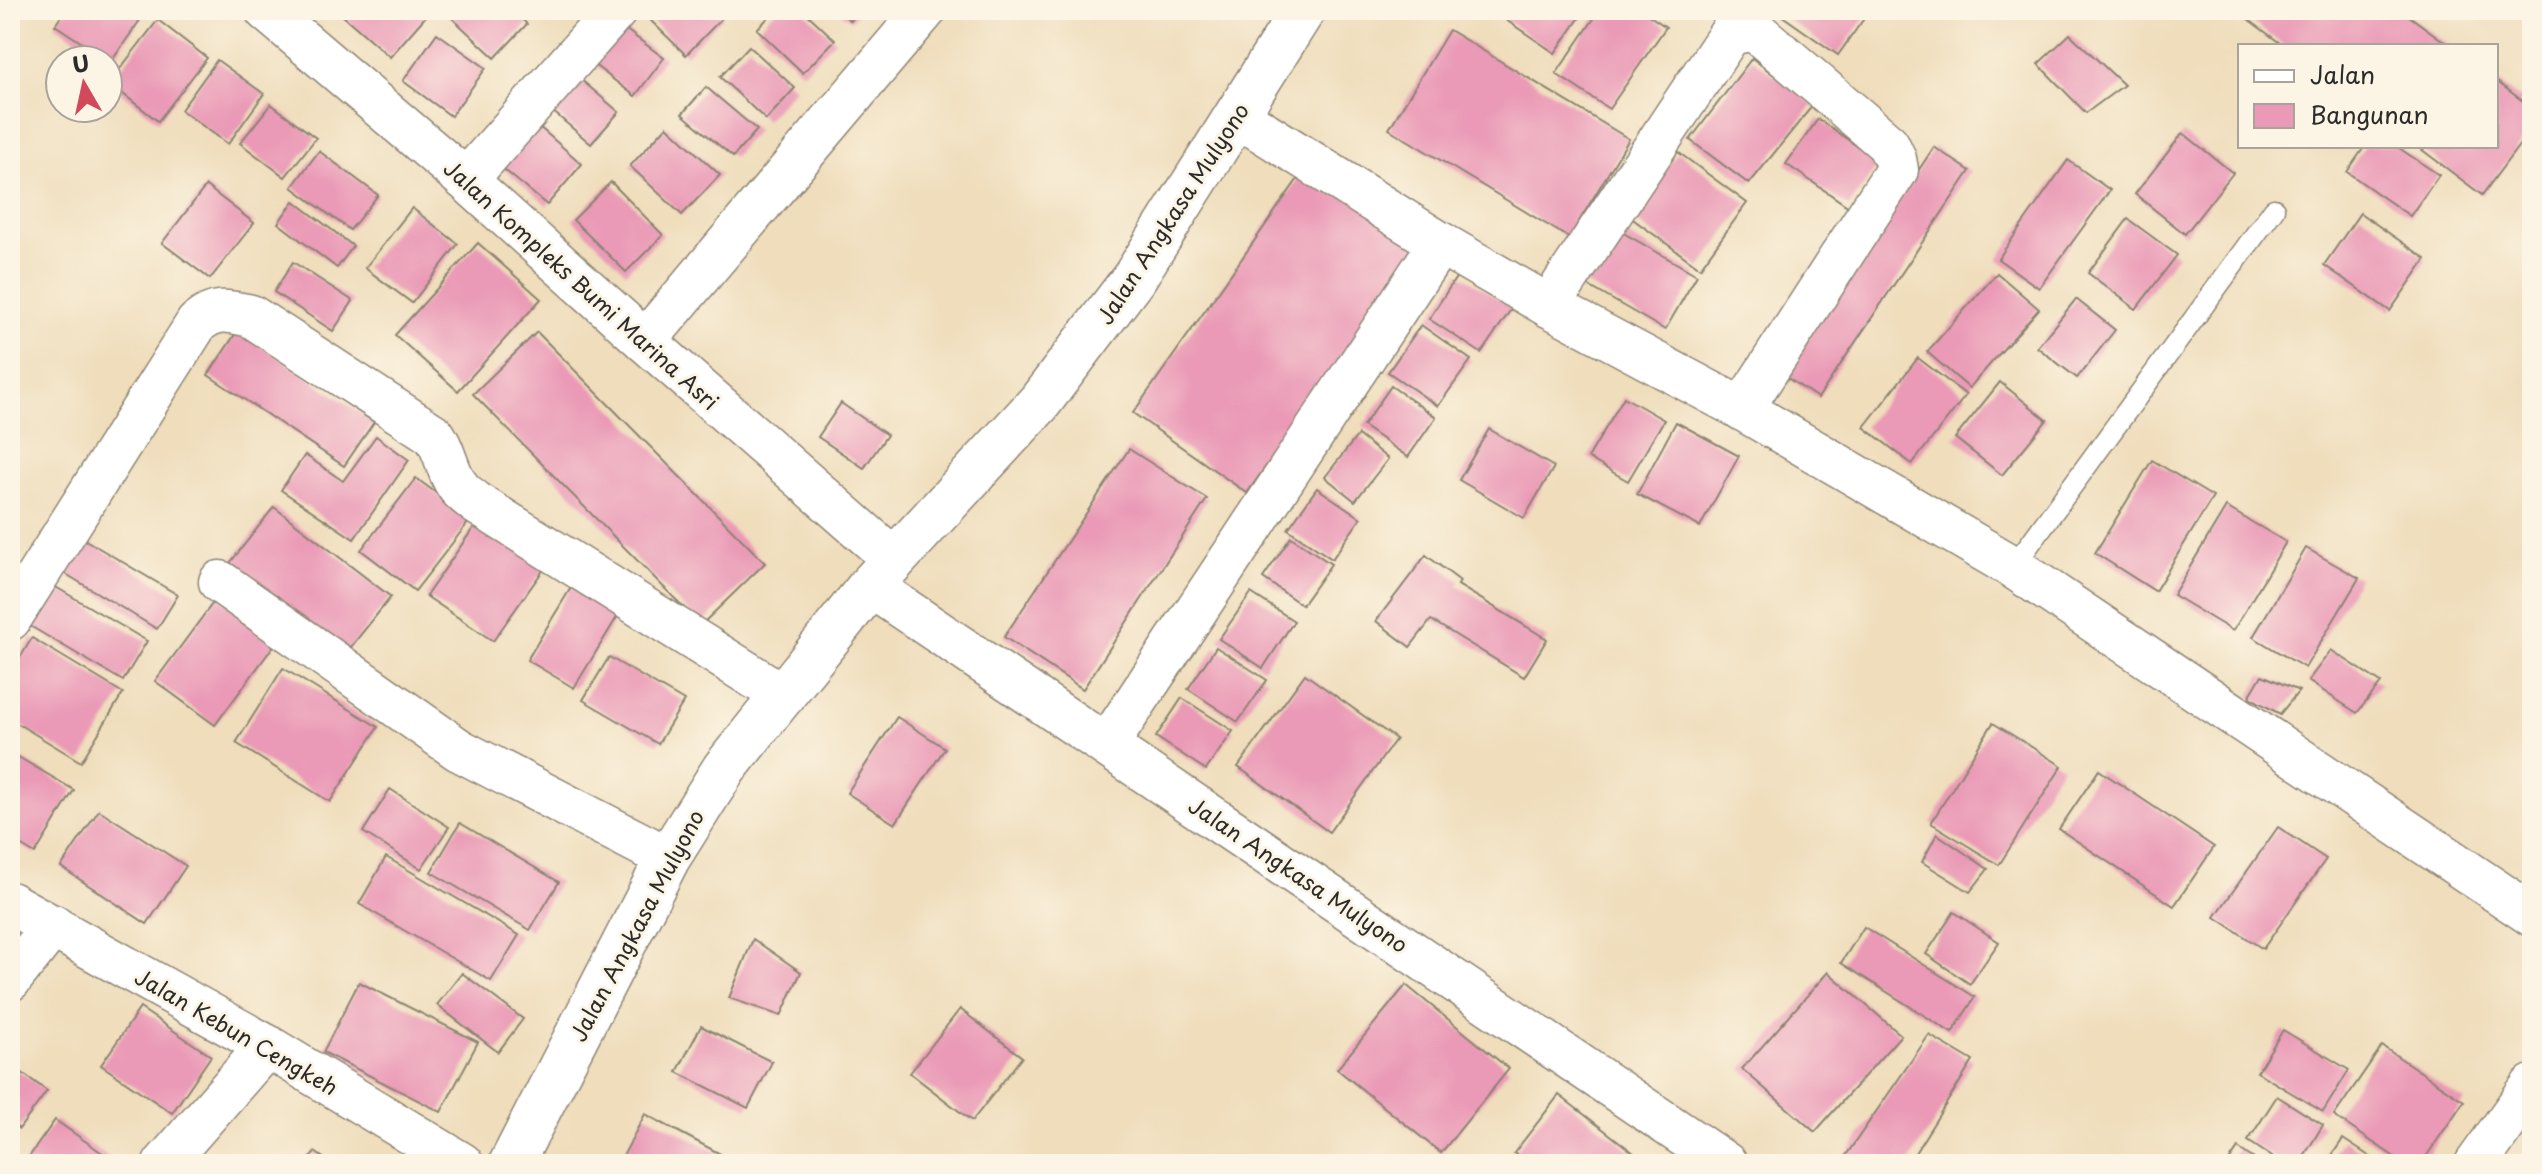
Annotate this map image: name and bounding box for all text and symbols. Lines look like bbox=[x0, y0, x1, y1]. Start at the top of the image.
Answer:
north arrow bbox=[44, 44, 124, 124]
legend bbox=[2238, 44, 2498, 148]
text: U bbox=[70, 45, 91, 80]
text: Jalan bbox=[2310, 56, 2375, 92]
street label: Jalan Angkasa Mulyono bbox=[1088, 96, 1256, 330]
text: Bangunan bbox=[2310, 96, 2429, 132]
street label: Jalan Kompleks Bumi Marina Asri bbox=[437, 151, 727, 417]
street label: Jalan Angkasa Mulyono bbox=[1183, 788, 1415, 960]
street label: Jalan Angkasa Mulyono bbox=[561, 803, 711, 1047]
street label: Jalan Kebun Cengkeh bbox=[129, 959, 345, 1103]

